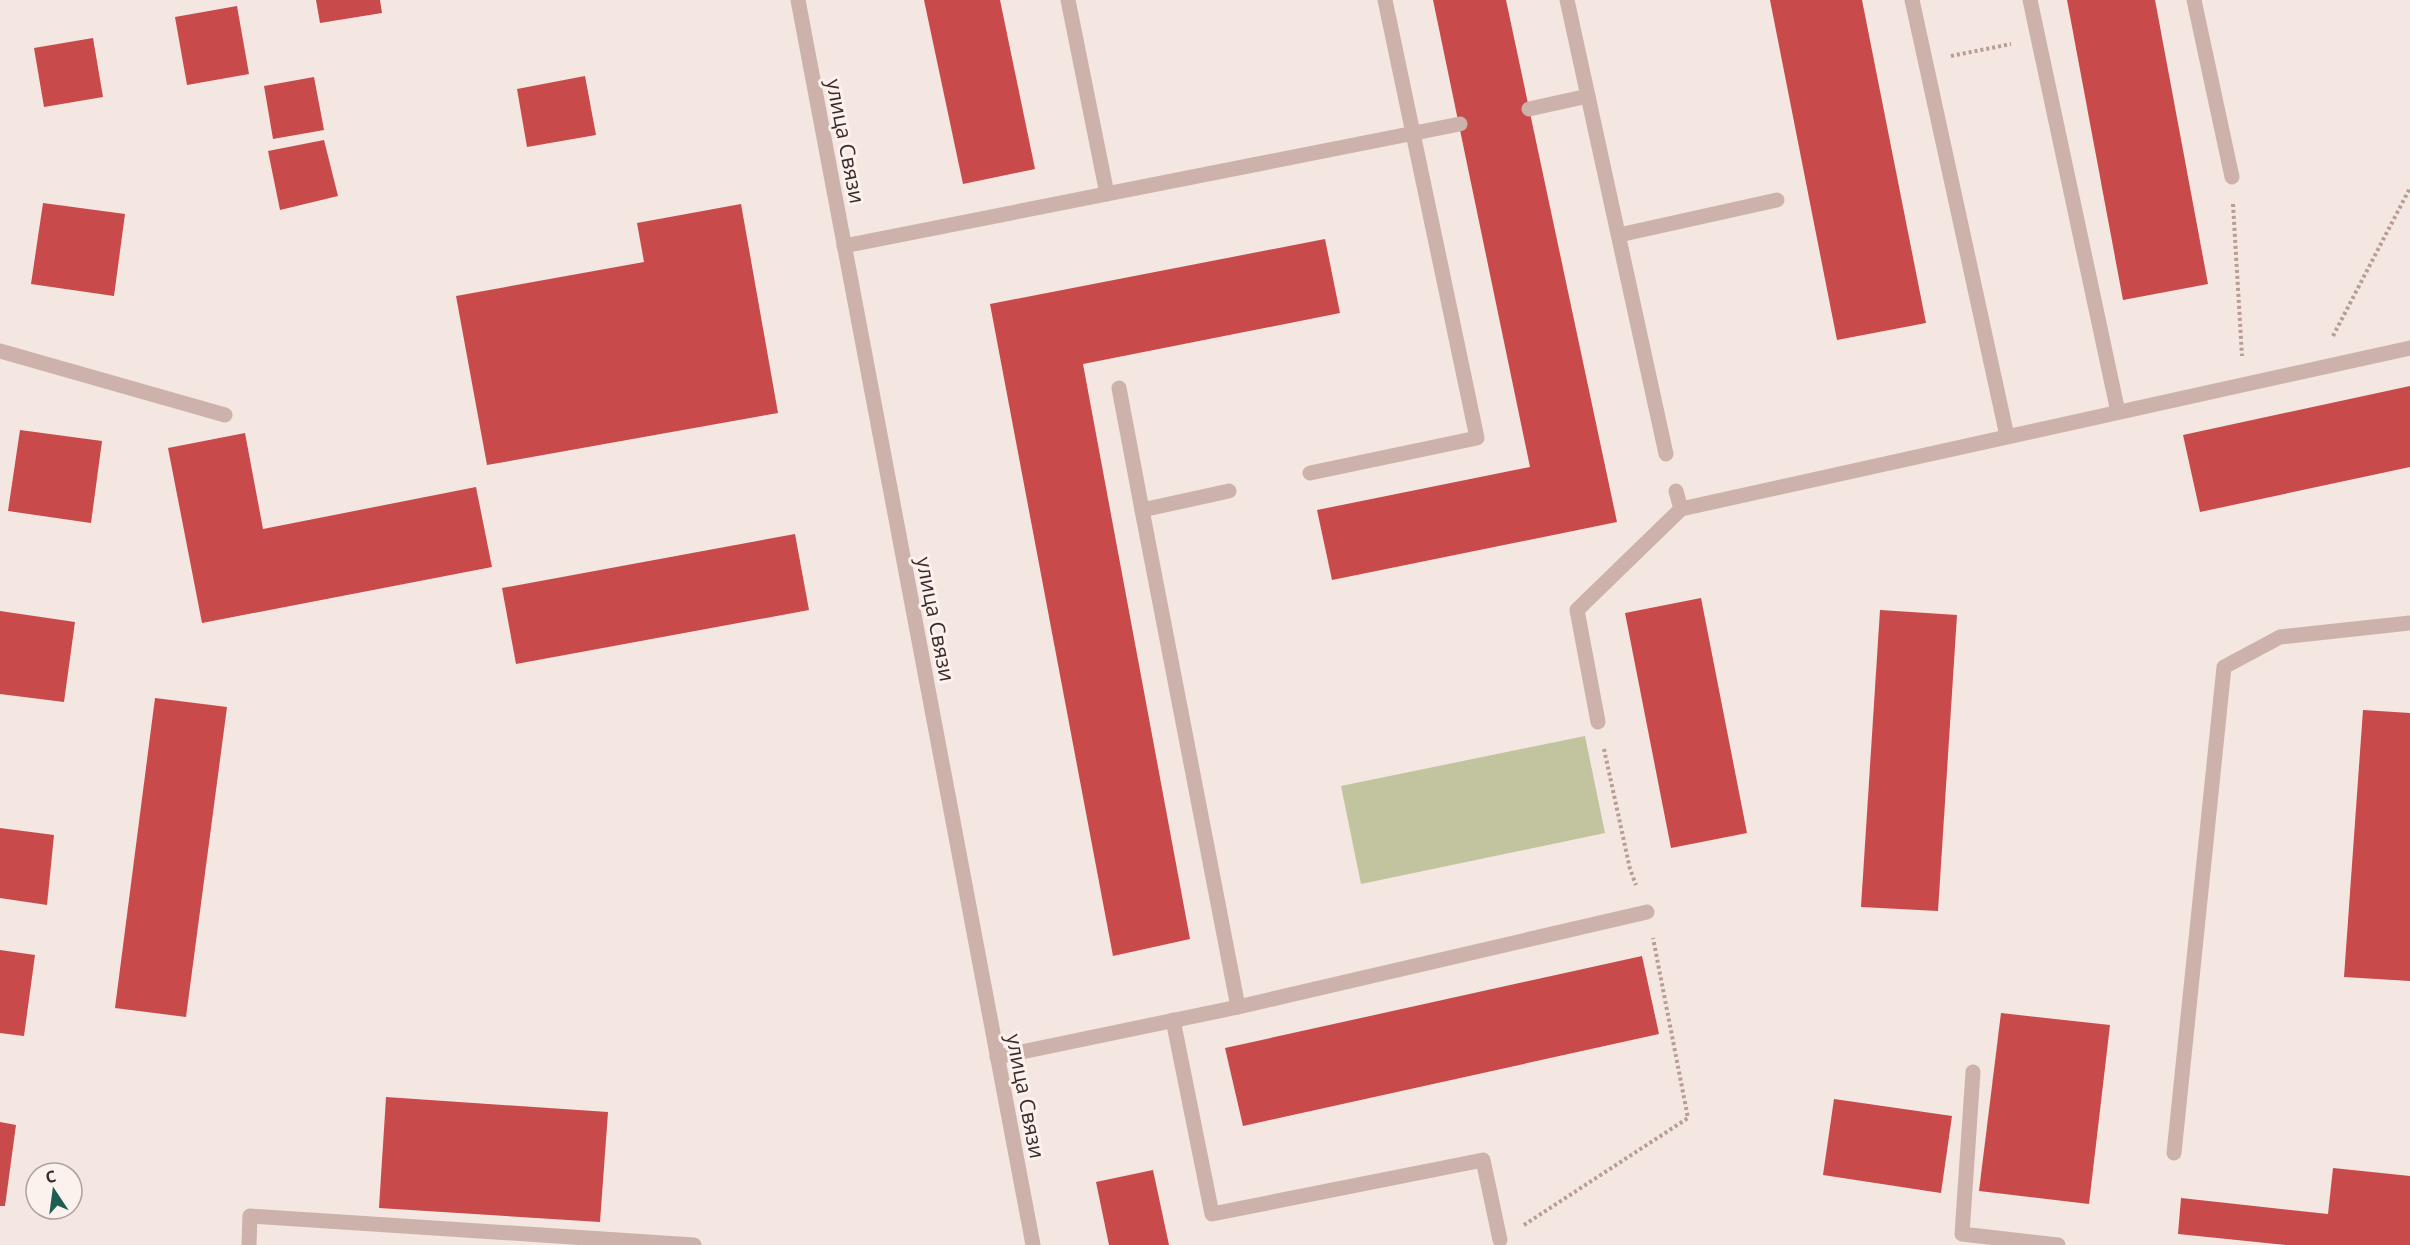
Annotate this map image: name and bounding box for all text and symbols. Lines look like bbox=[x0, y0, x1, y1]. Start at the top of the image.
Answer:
street label: улица Связи bbox=[820, 76, 872, 206]
street label: улица Связи bbox=[910, 554, 962, 684]
street label: улица Связи bbox=[1000, 1031, 1052, 1161]
north arrow bbox=[24, 1161, 84, 1221]
text: С bbox=[43, 1165, 58, 1188]

